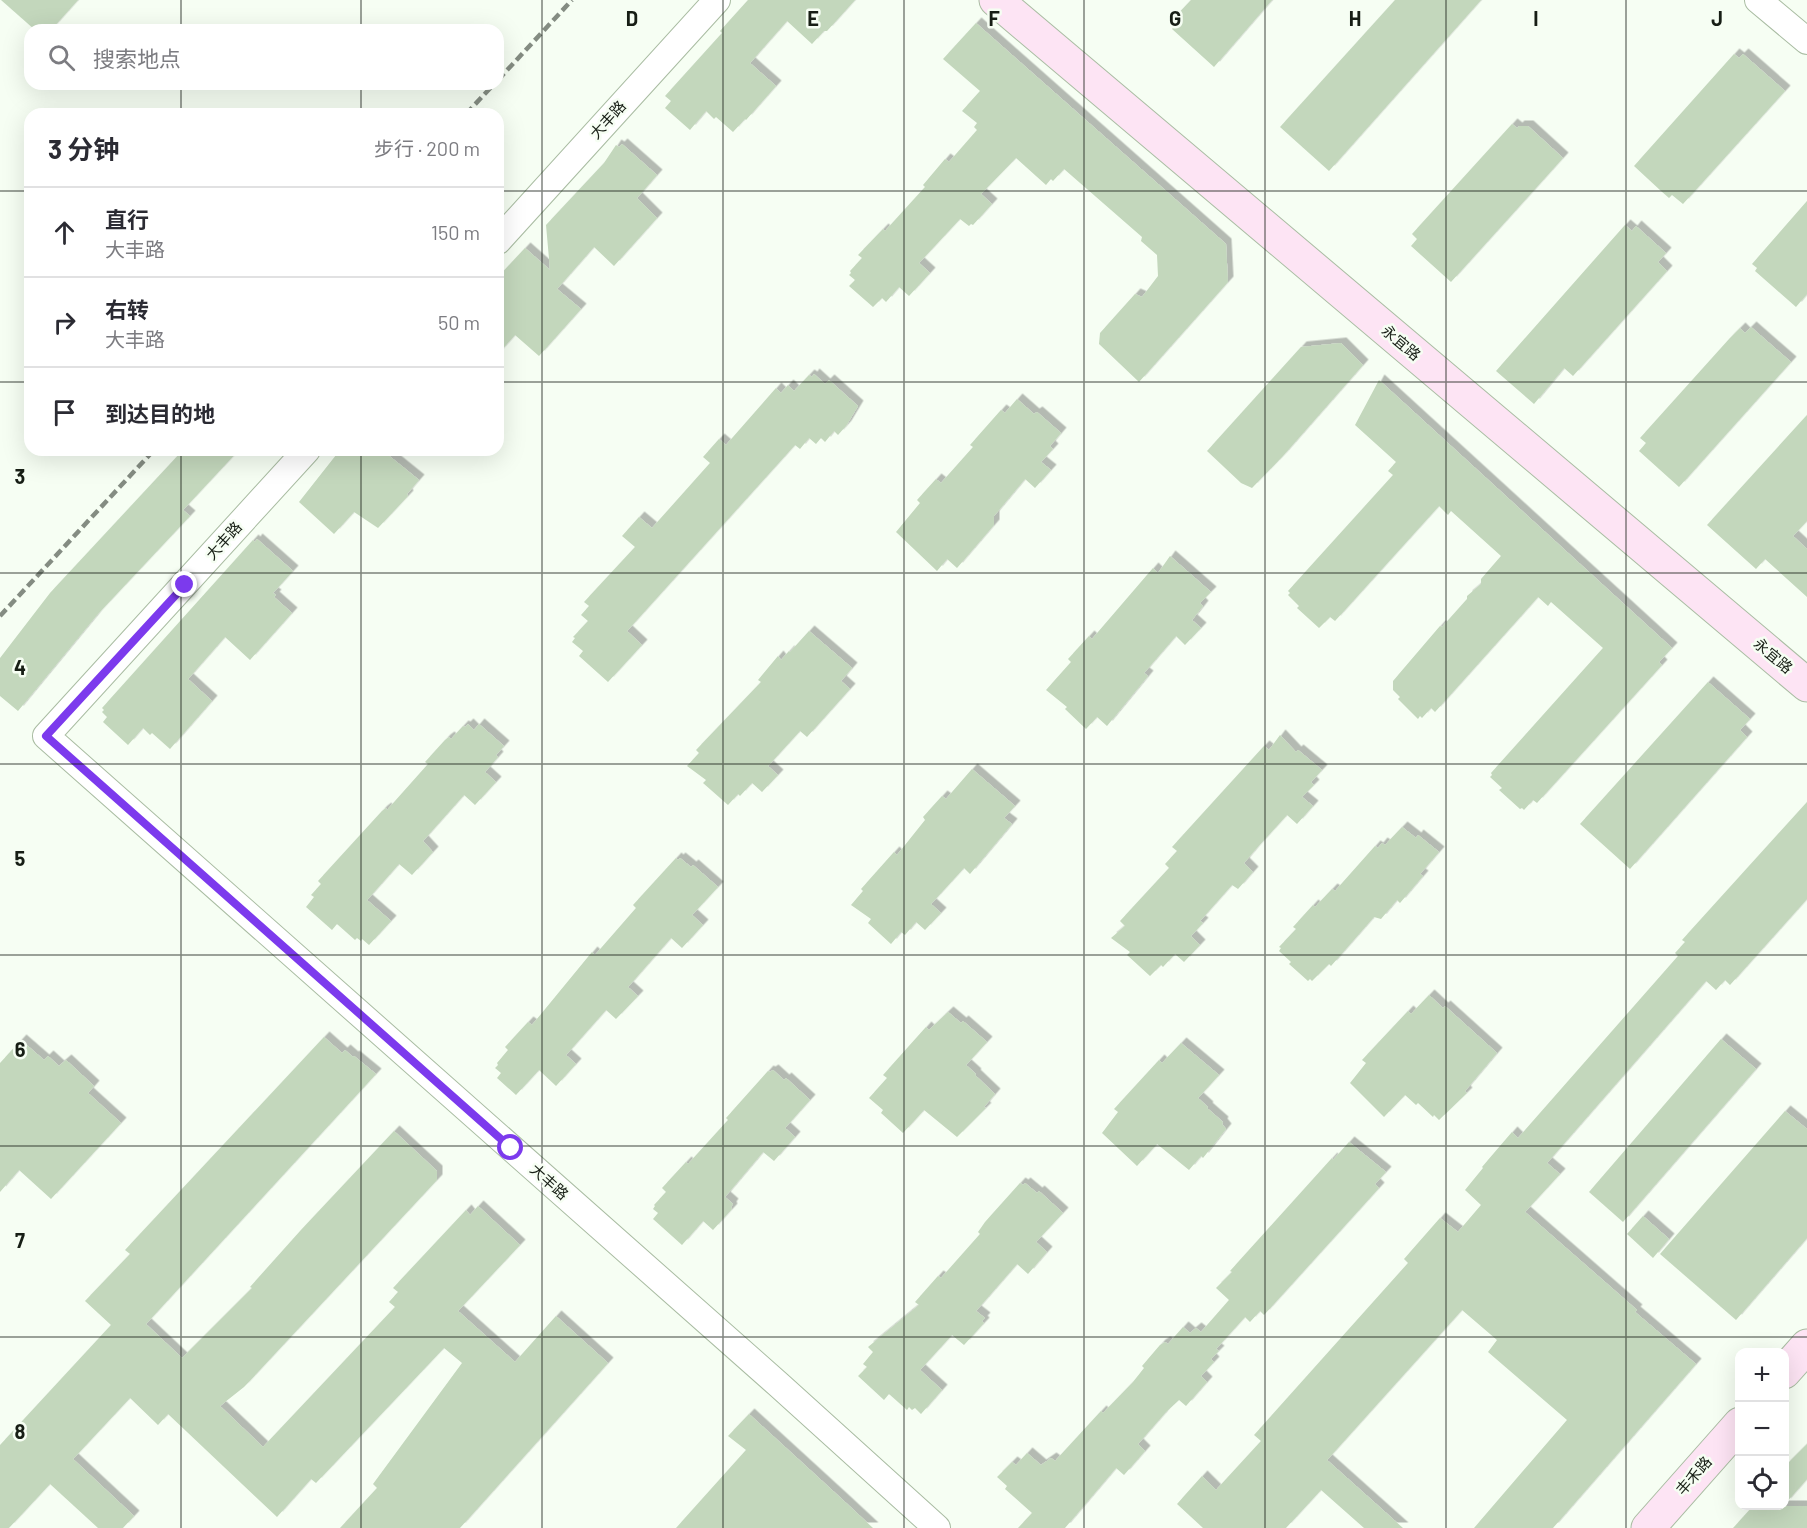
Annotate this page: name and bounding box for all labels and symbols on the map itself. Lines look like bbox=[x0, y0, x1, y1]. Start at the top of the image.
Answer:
text: D bbox=[626, 6, 638, 30]
text: E bbox=[807, 6, 819, 30]
text: F bbox=[988, 6, 1000, 30]
text: G bbox=[1169, 6, 1181, 30]
text: H bbox=[1349, 6, 1361, 30]
text: I bbox=[1533, 6, 1539, 30]
text: J bbox=[1711, 6, 1723, 30]
street label: 大丰路 bbox=[586, 97, 629, 142]
street label: 永宜路 bbox=[1379, 321, 1425, 364]
text: 3 bbox=[15, 464, 25, 488]
street label: 大丰路 bbox=[202, 518, 245, 563]
route end bbox=[171, 571, 197, 597]
street label: 永宜路 bbox=[1751, 634, 1797, 677]
text: 4 bbox=[14, 655, 26, 679]
text: 5 bbox=[15, 846, 26, 870]
text: 6 bbox=[15, 1037, 26, 1061]
route start bbox=[497, 1134, 523, 1160]
street label: 大丰路 bbox=[527, 1160, 572, 1203]
text: 7 bbox=[15, 1228, 25, 1252]
text: 8 bbox=[15, 1419, 26, 1443]
street label: 丰禾路 bbox=[1672, 1452, 1715, 1498]

